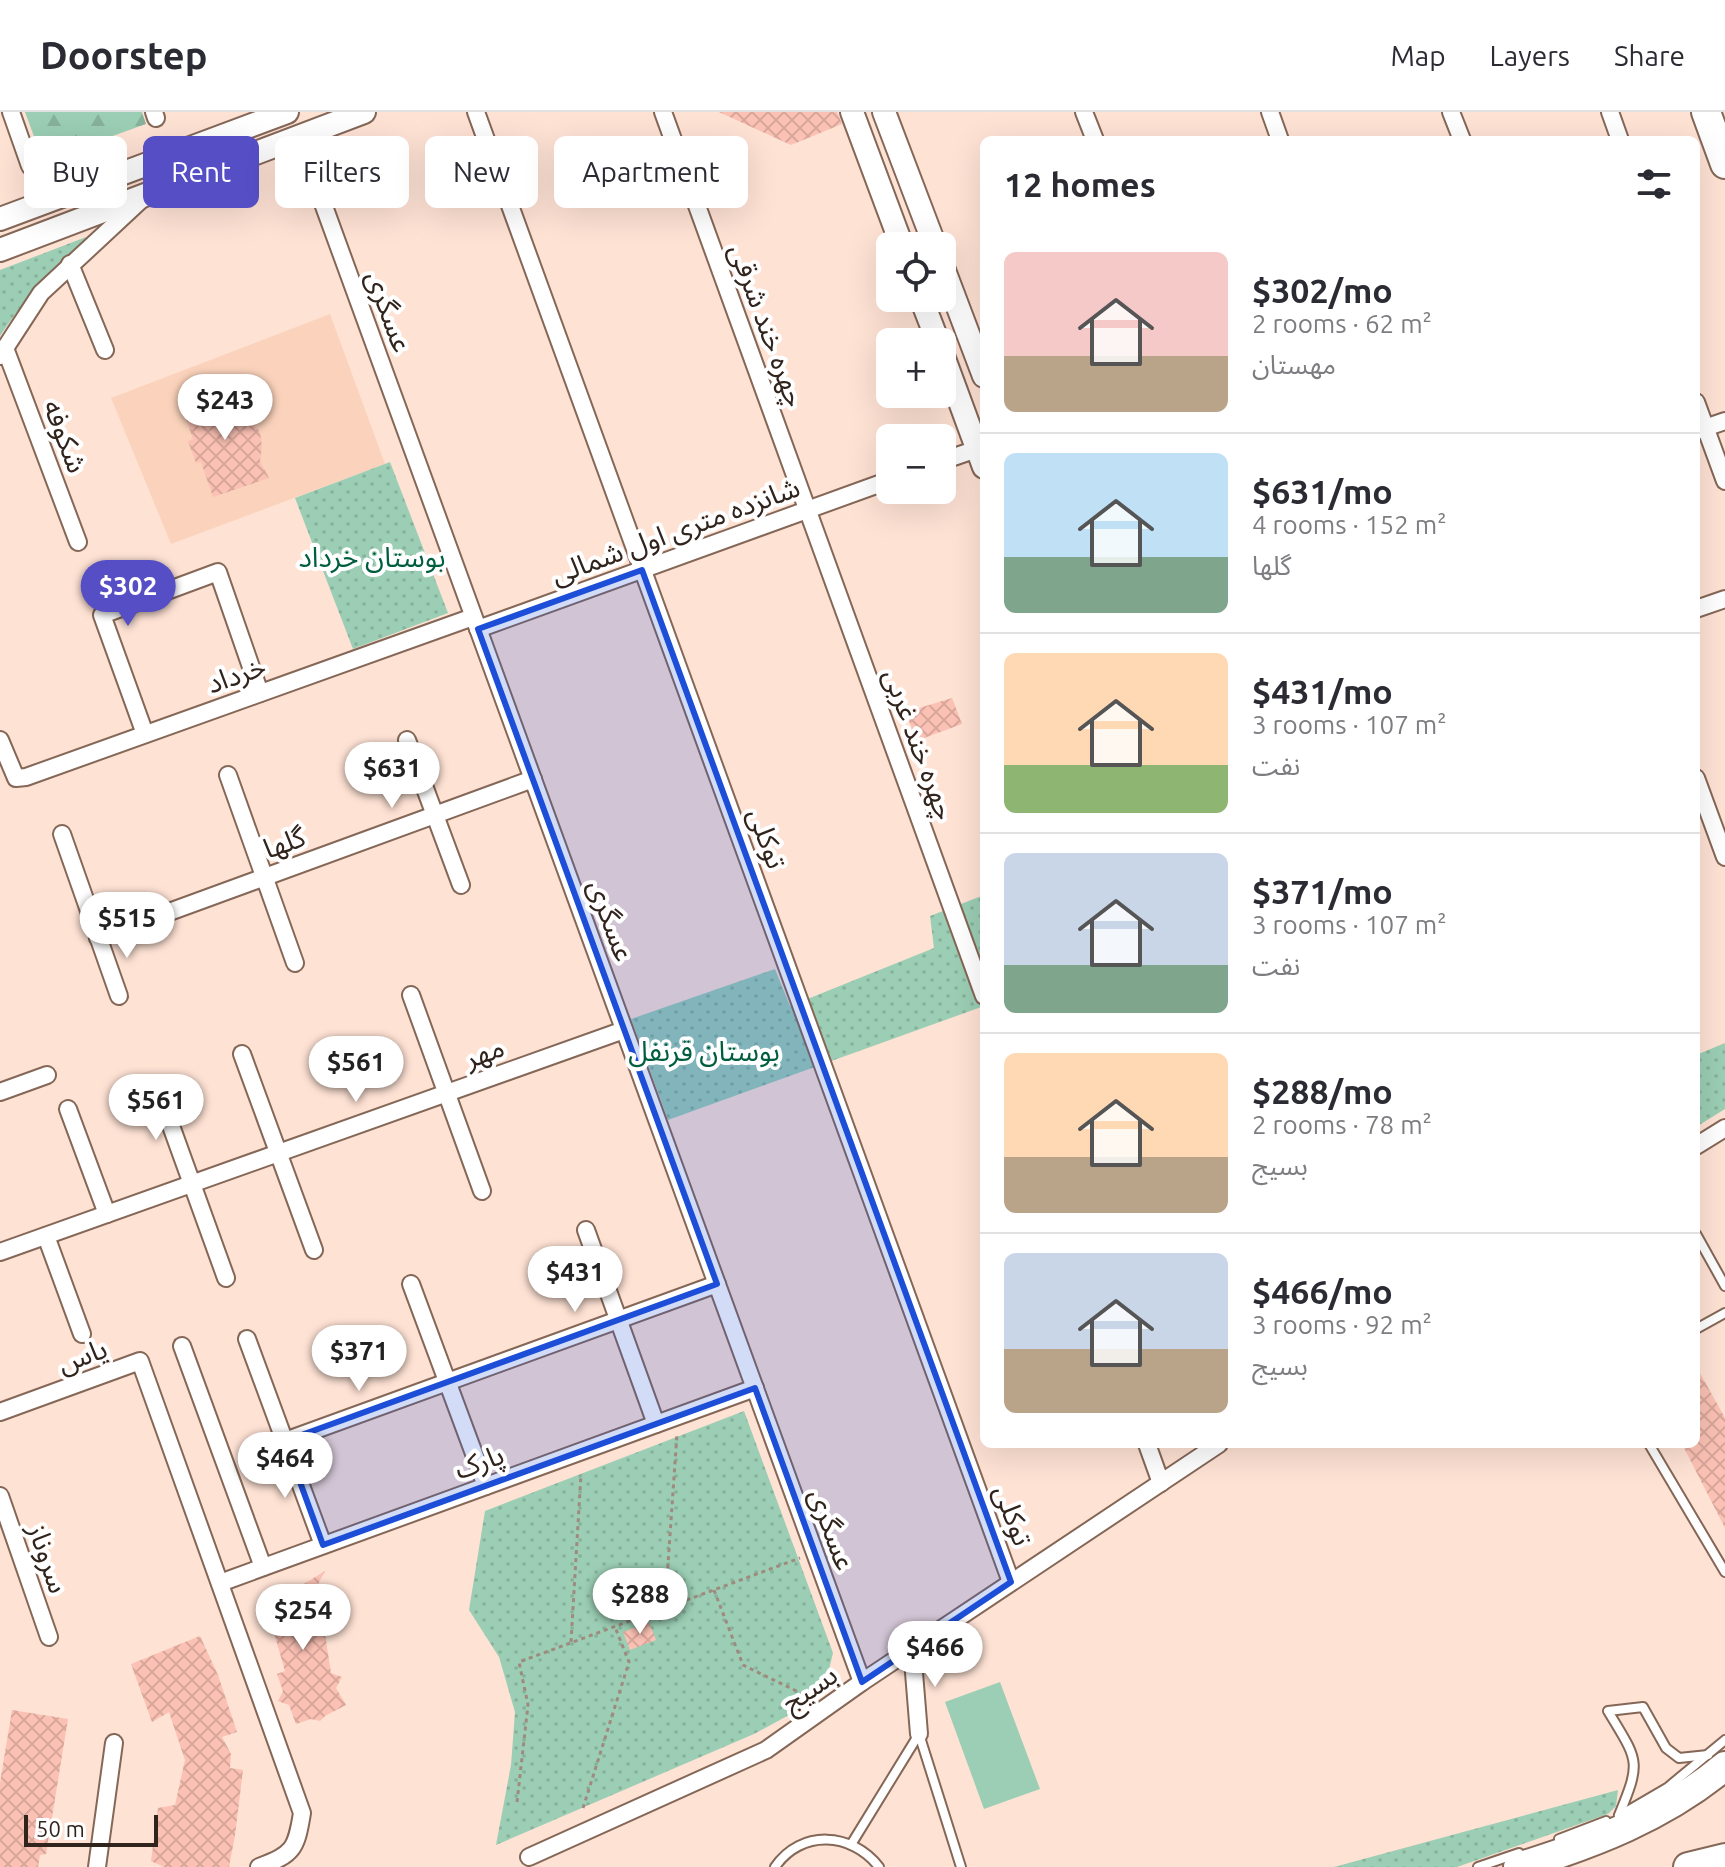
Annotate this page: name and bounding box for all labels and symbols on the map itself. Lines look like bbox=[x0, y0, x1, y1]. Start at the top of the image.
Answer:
street label: چهره خند شرقی bbox=[721, 239, 812, 412]
street label: عسگری bbox=[359, 266, 419, 357]
pin: $243 bbox=[178, 374, 272, 442]
street label: شکوفه bbox=[36, 395, 94, 478]
street label: شانزده متری اول شمالی bbox=[547, 471, 804, 591]
park label: بوستان خرداد bbox=[298, 541, 446, 574]
pin: $302 bbox=[81, 560, 175, 628]
street label: خرداد bbox=[203, 650, 270, 700]
street label: چهره خند غربی bbox=[875, 664, 962, 825]
pin: $631 bbox=[345, 742, 439, 810]
street label: توکلی bbox=[741, 804, 793, 873]
street label: گلها bbox=[259, 820, 310, 865]
street label: عسگری bbox=[581, 875, 641, 966]
pin: $515 bbox=[80, 892, 174, 960]
street label: مهر bbox=[459, 1031, 509, 1076]
park label: بوستان قرنفل bbox=[628, 1035, 780, 1068]
pin: $561 bbox=[309, 1036, 403, 1104]
pin: $561 bbox=[109, 1074, 203, 1142]
pin: $431 bbox=[528, 1246, 622, 1314]
pin: $371 bbox=[312, 1325, 406, 1393]
street label: یاس bbox=[53, 1332, 112, 1380]
pin: $464 bbox=[238, 1432, 332, 1500]
street label: پارک bbox=[450, 1438, 509, 1487]
street label: توکلی bbox=[987, 1481, 1039, 1550]
street label: عسگری bbox=[802, 1484, 862, 1575]
street label: سروناز bbox=[20, 1518, 75, 1598]
pin: $288 bbox=[593, 1568, 687, 1636]
pin: $254 bbox=[256, 1584, 350, 1652]
pin: $466 bbox=[888, 1621, 982, 1689]
street label: بسیج bbox=[776, 1658, 846, 1723]
scale bar bbox=[24, 1811, 158, 1847]

